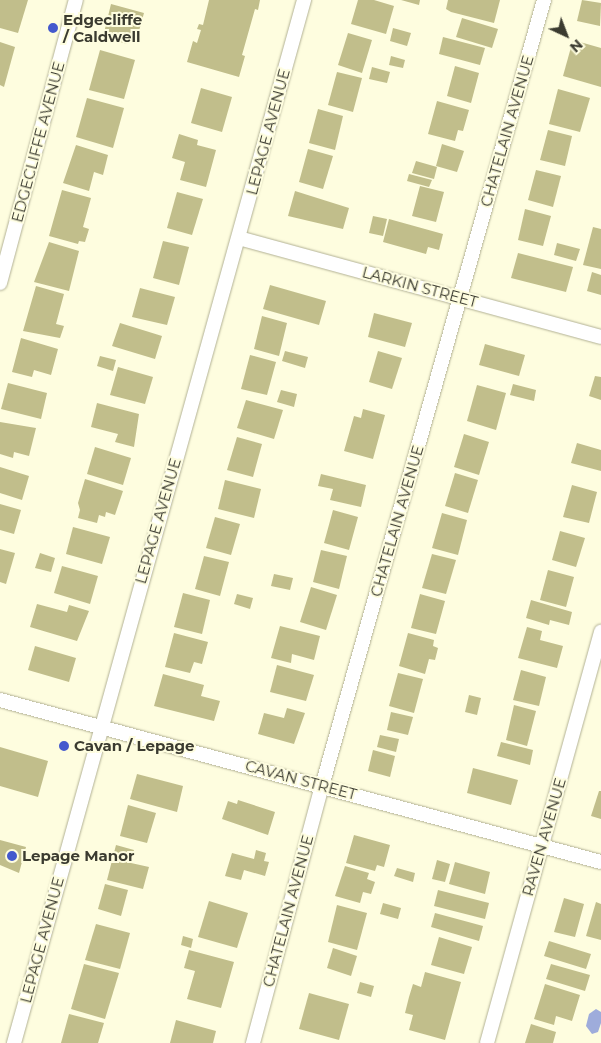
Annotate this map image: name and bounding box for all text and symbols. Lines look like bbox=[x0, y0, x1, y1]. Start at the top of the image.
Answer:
place label: Edgecliffe / Caldwell bbox=[63, 10, 142, 45]
north arrow bbox=[541, 10, 591, 60]
marker: Edgecliffe / Caldwell bbox=[47, 22, 59, 34]
text: N bbox=[566, 36, 587, 56]
street label: CHATELAIN AVENUE bbox=[477, 53, 537, 209]
street label: EDGECLIFFE AVENUE bbox=[8, 60, 68, 224]
street label: LEPAGE AVENUE bbox=[243, 67, 293, 197]
street label: LARKIN STREET bbox=[360, 263, 480, 311]
street label: CHATELAIN AVENUE bbox=[367, 443, 427, 599]
street label: LEPAGE AVENUE bbox=[131, 456, 185, 586]
place label: Cavan / Lepage bbox=[74, 737, 195, 755]
marker: Cavan / Lepage bbox=[58, 740, 70, 752]
street label: CAVAN STREET bbox=[243, 756, 359, 804]
street label: RAVEN AVENUE bbox=[519, 776, 569, 898]
street label: CHATELAIN AVENUE bbox=[259, 833, 317, 989]
place label: Lepage Manor bbox=[22, 847, 135, 865]
marker: Lepage Manor bbox=[6, 850, 18, 862]
street label: LEPAGE AVENUE bbox=[17, 875, 67, 1005]

